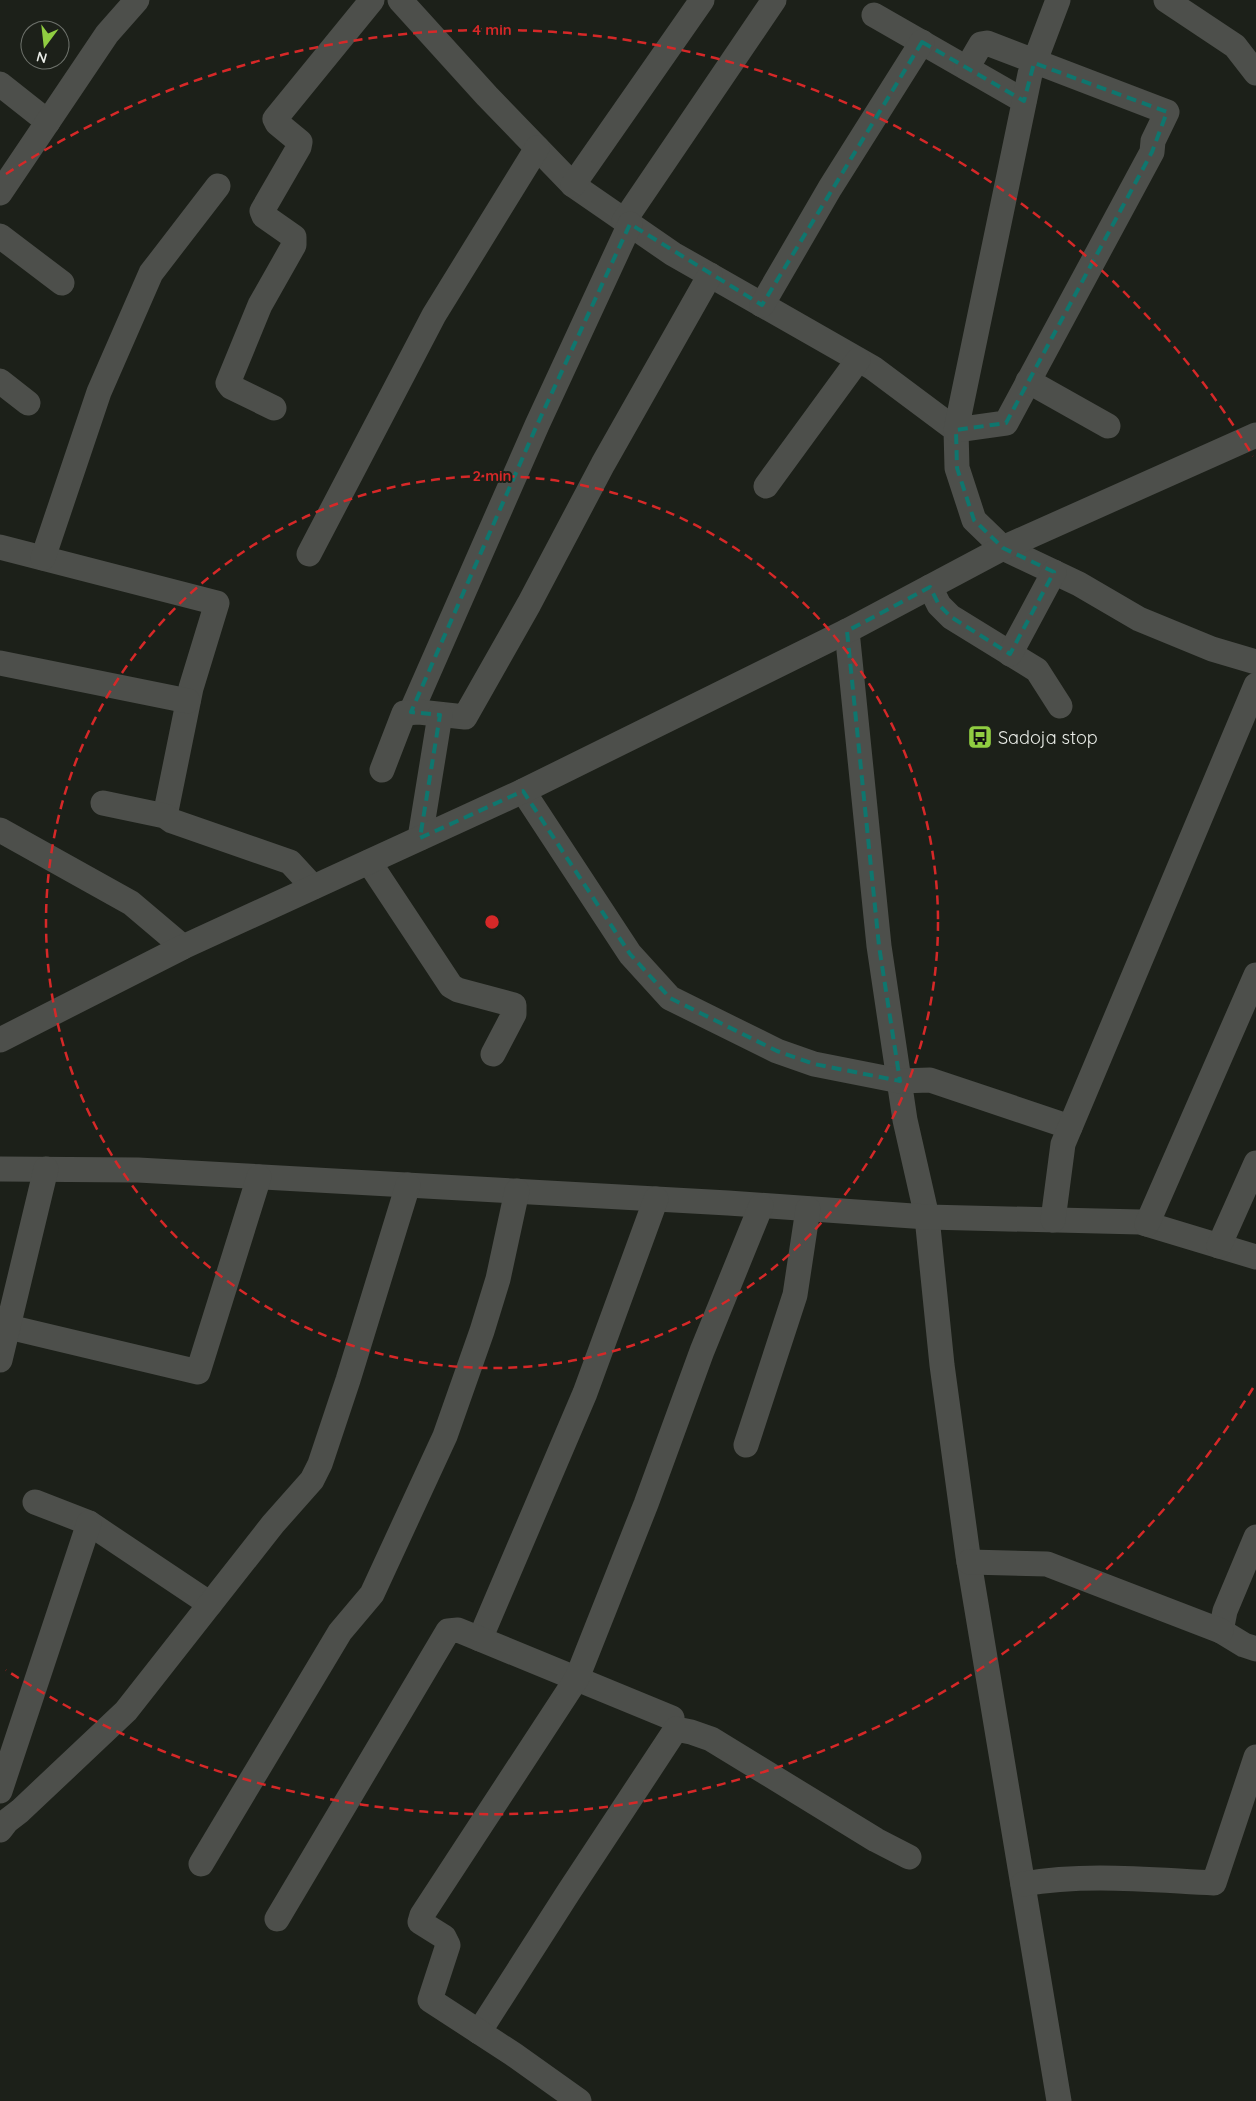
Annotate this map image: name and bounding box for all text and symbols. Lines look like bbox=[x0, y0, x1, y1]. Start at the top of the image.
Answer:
north arrow bbox=[20, 20, 70, 70]
text: 4 min bbox=[472, 20, 512, 39]
text: N bbox=[34, 48, 49, 68]
text: 2 min bbox=[472, 466, 512, 485]
bus stop icon: Sadoja stop bbox=[967, 724, 993, 750]
place label: Sadoja stop bbox=[998, 726, 1098, 749]
centre of rings bbox=[483, 913, 501, 931]

